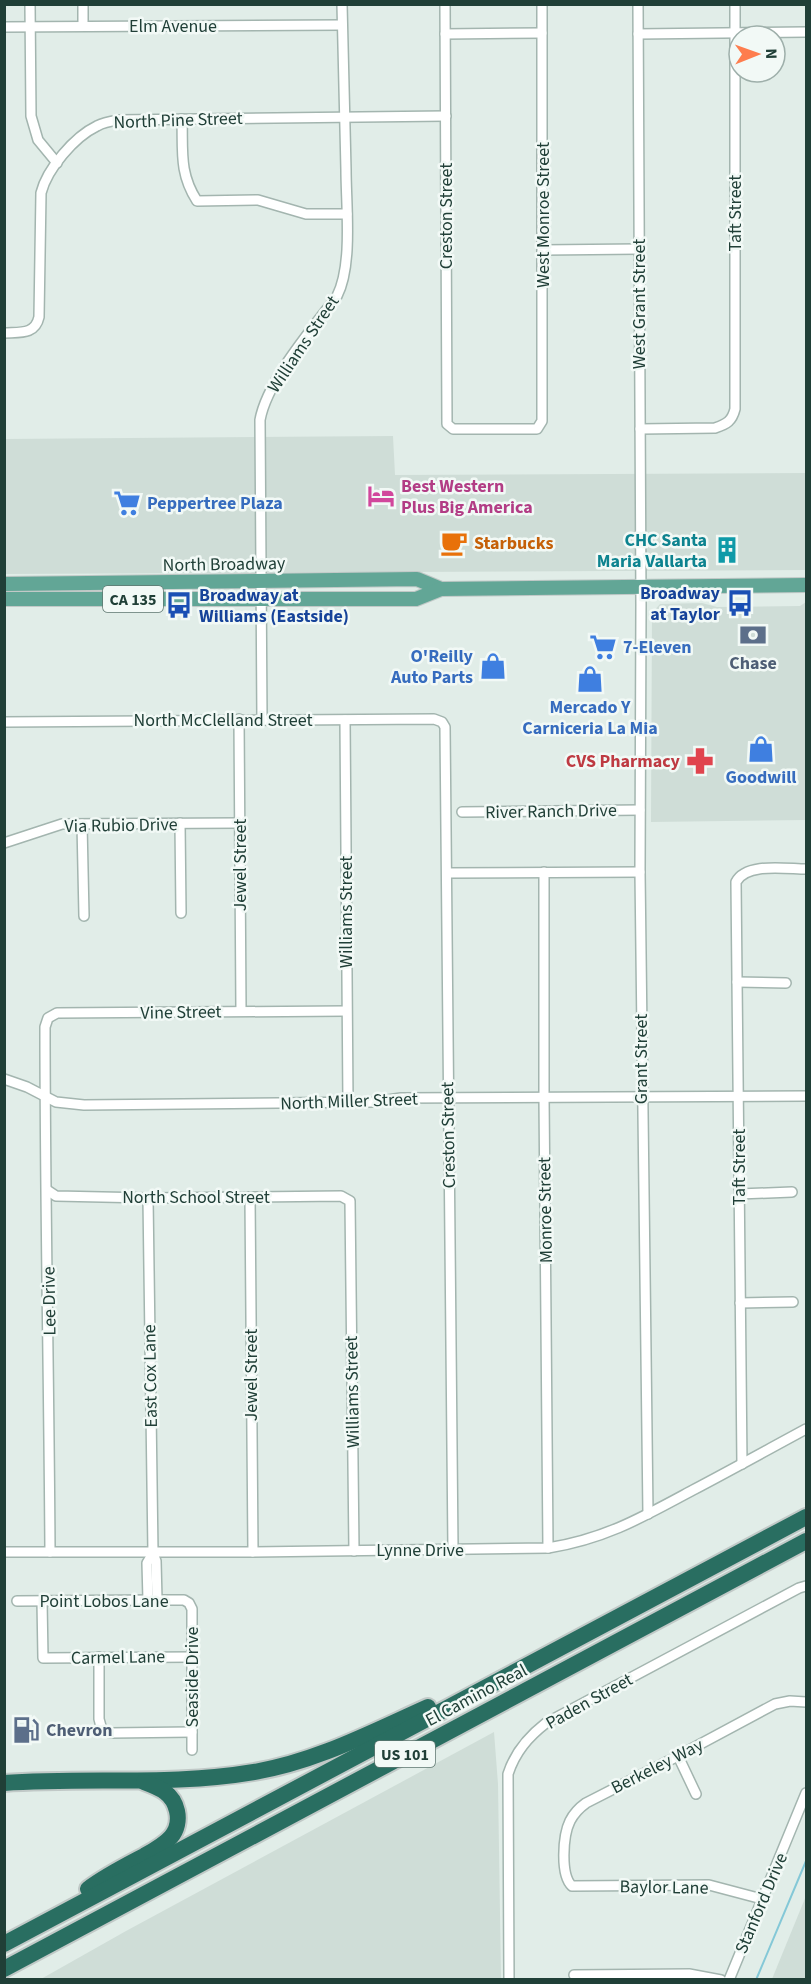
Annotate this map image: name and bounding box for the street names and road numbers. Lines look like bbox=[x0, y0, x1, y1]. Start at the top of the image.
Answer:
street label: Elm Avenue bbox=[129, 14, 217, 39]
street label: North Pine Street bbox=[113, 106, 243, 135]
street label: West Monroe Street bbox=[531, 142, 556, 288]
street label: Creston Street bbox=[434, 163, 459, 269]
street label: Taft Street bbox=[723, 175, 748, 251]
street label: West Grant Street bbox=[627, 239, 652, 369]
street label: Williams Street bbox=[262, 291, 345, 398]
street label: North Broadway bbox=[163, 551, 286, 578]
road number: CA 135 bbox=[103, 586, 163, 612]
street label: North McClelland Street bbox=[134, 708, 313, 733]
street label: River Ranch Drive bbox=[485, 798, 617, 825]
street label: Via Rubio Drive bbox=[64, 812, 178, 839]
street label: Jewel Street bbox=[228, 819, 253, 911]
street label: Williams Street bbox=[334, 856, 359, 968]
street label: Vine Street bbox=[140, 999, 222, 1026]
street label: Grant Street bbox=[629, 1014, 654, 1104]
street label: Creston Street bbox=[435, 1081, 462, 1188]
street label: North Miller Street bbox=[280, 1087, 418, 1116]
street label: Taft Street bbox=[727, 1129, 752, 1205]
street label: Monroe Street bbox=[532, 1157, 559, 1263]
street label: North School Street bbox=[122, 1185, 270, 1210]
street label: Lee Drive bbox=[36, 1266, 63, 1336]
street label: East Cox Lane bbox=[137, 1324, 164, 1428]
street label: Jewel Street bbox=[239, 1329, 264, 1421]
street label: Williams Street bbox=[339, 1336, 366, 1448]
street label: Lynne Drive bbox=[376, 1538, 464, 1563]
street label: Point Lobos Lane bbox=[39, 1589, 169, 1614]
street label: Seaside Drive bbox=[180, 1627, 205, 1727]
street label: Carmel Lane bbox=[71, 1644, 165, 1671]
street label: El Camino Real bbox=[421, 1658, 532, 1733]
street label: Paden Street bbox=[541, 1667, 637, 1736]
street label: Berkeley Way bbox=[607, 1732, 708, 1800]
road number: US 101 bbox=[375, 1741, 435, 1767]
street label: Stanford Drive bbox=[729, 1849, 794, 1957]
street label: Baylor Lane bbox=[619, 1874, 709, 1901]

